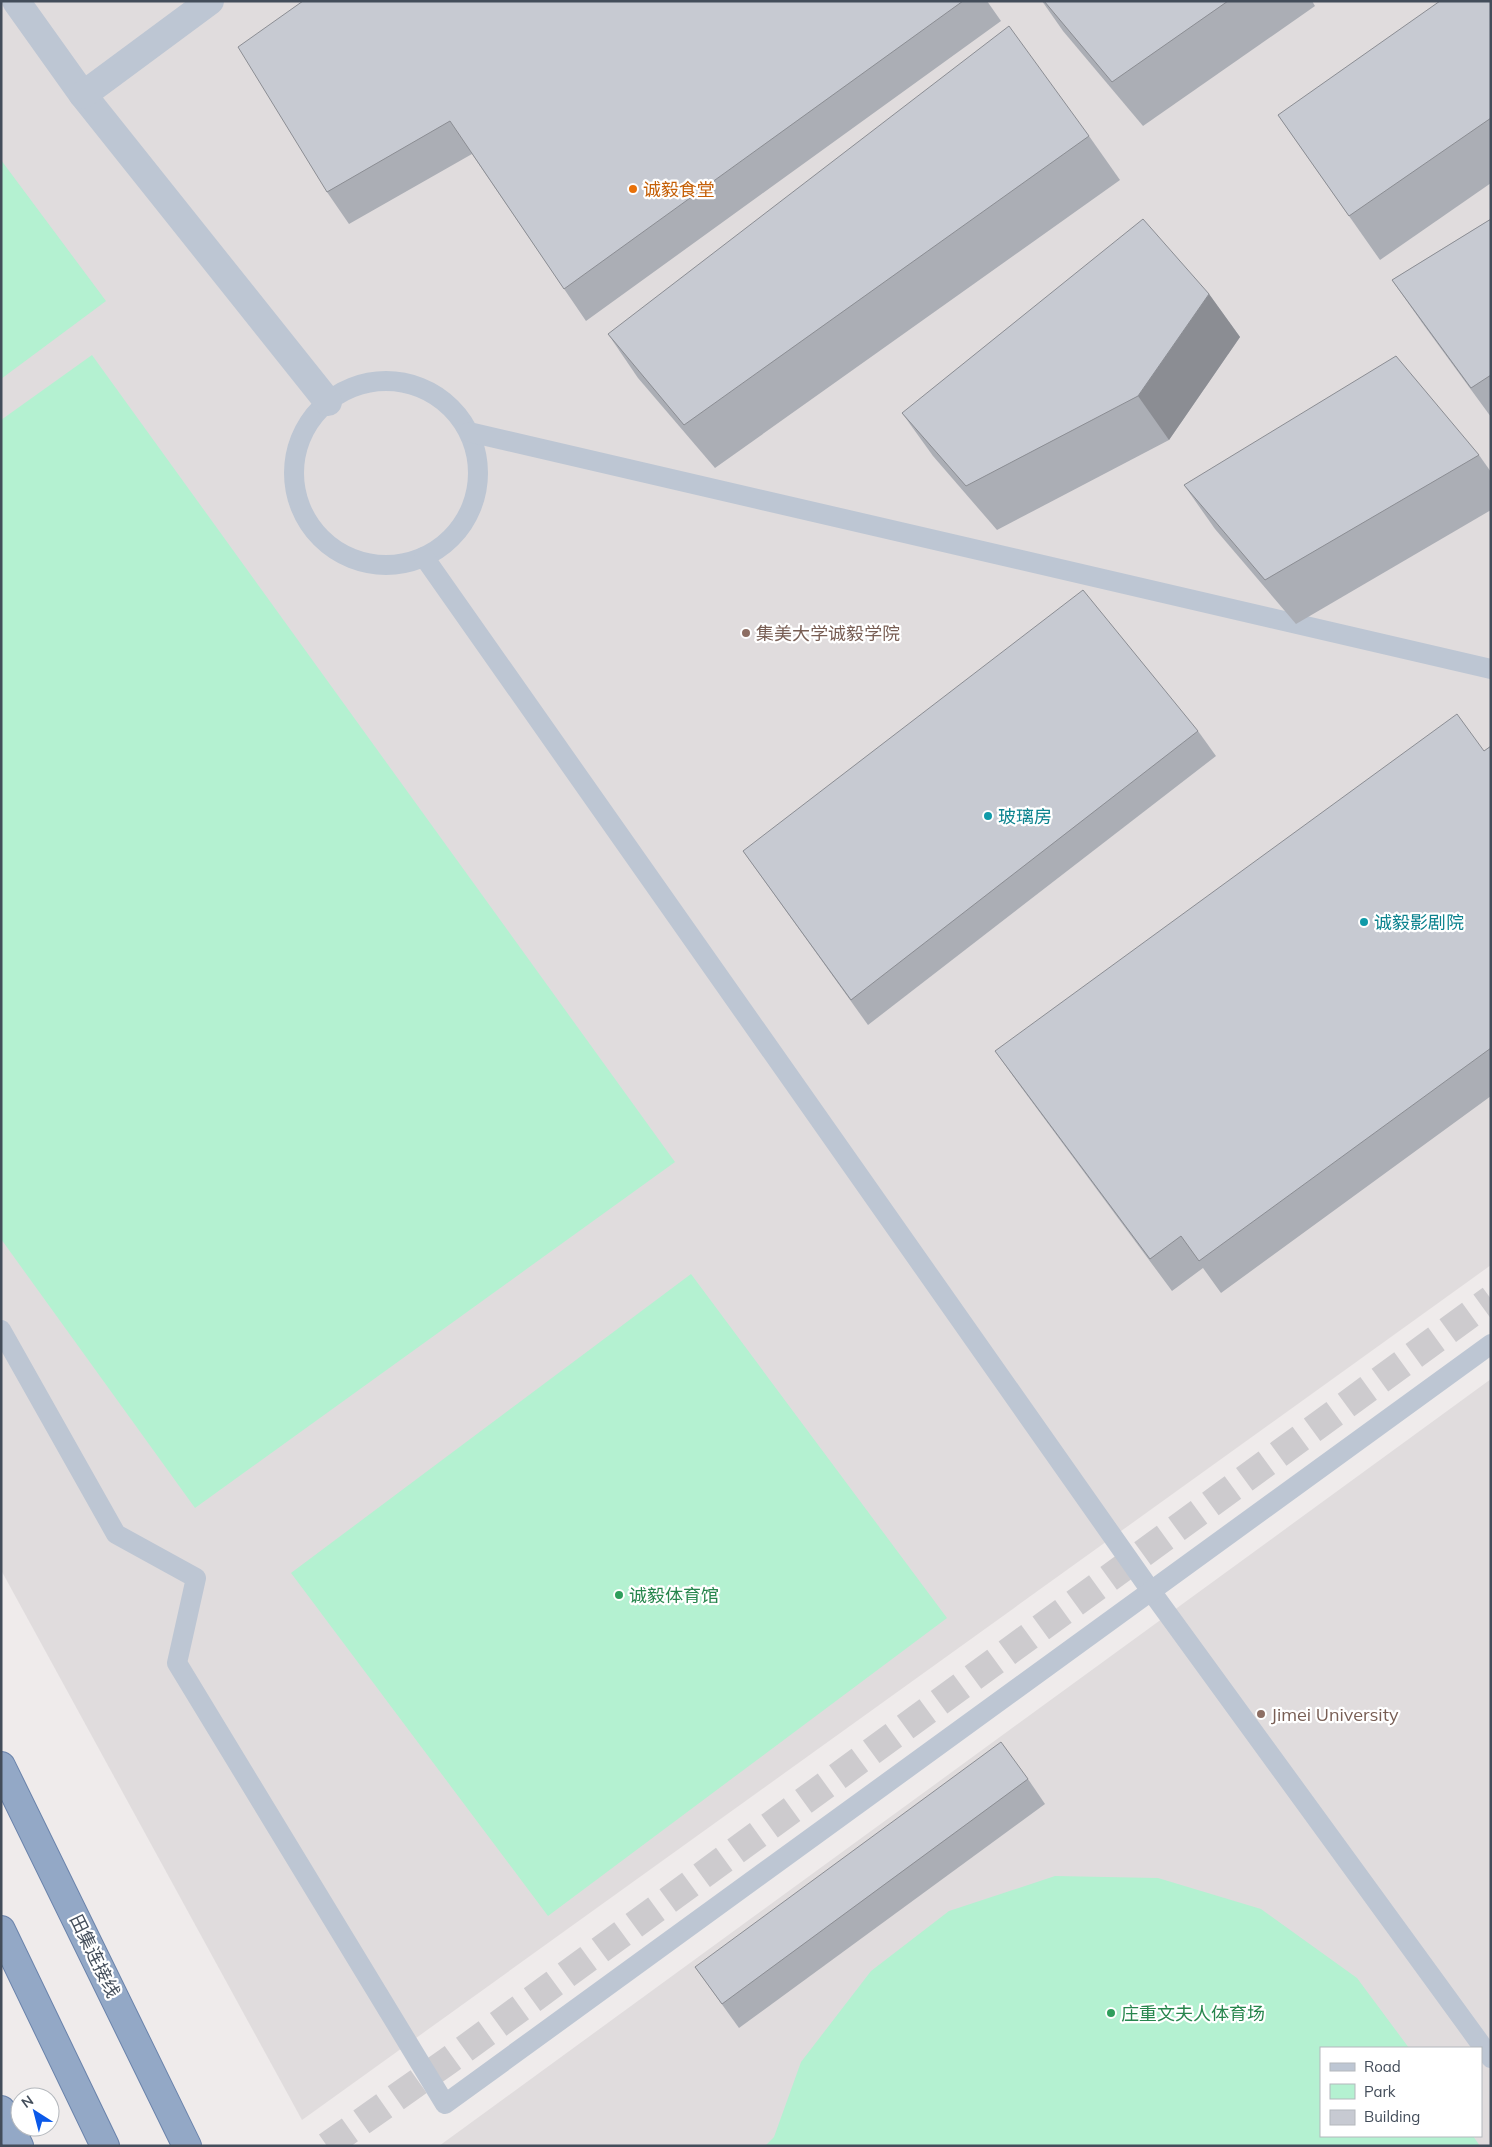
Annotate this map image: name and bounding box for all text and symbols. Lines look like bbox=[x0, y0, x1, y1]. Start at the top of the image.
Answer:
place label: 诚毅食堂 bbox=[643, 178, 715, 201]
marker: 诚毅食堂 bbox=[627, 183, 639, 195]
place label: 集美大学诚毅学院 bbox=[756, 622, 900, 645]
marker: 集美大学诚毅学院 bbox=[740, 627, 752, 639]
place label: 玻璃房 bbox=[998, 805, 1052, 828]
marker: 玻璃房 bbox=[982, 810, 994, 822]
place label: 诚毅影剧院 bbox=[1374, 911, 1464, 934]
marker: 诚毅影剧院 bbox=[1358, 916, 1370, 928]
place label: 诚毅体育馆 bbox=[629, 1584, 719, 1607]
marker: 诚毅体育馆 bbox=[613, 1589, 625, 1601]
place label: Jimei University bbox=[1271, 1703, 1399, 1726]
marker: Jimei University bbox=[1255, 1708, 1267, 1720]
street label: 田集连接线 bbox=[65, 1911, 125, 2001]
place label: 庄重文夫人体育场 bbox=[1121, 2002, 1265, 2025]
marker: 庄重文夫人体育场 bbox=[1105, 2007, 1117, 2019]
legend bbox=[1320, 2047, 1482, 2137]
text: Road bbox=[1364, 2057, 1401, 2076]
text: Park bbox=[1364, 2082, 1396, 2101]
north arrow bbox=[10, 2087, 60, 2137]
text: N bbox=[18, 2091, 37, 2112]
text: Building bbox=[1364, 2107, 1420, 2126]

